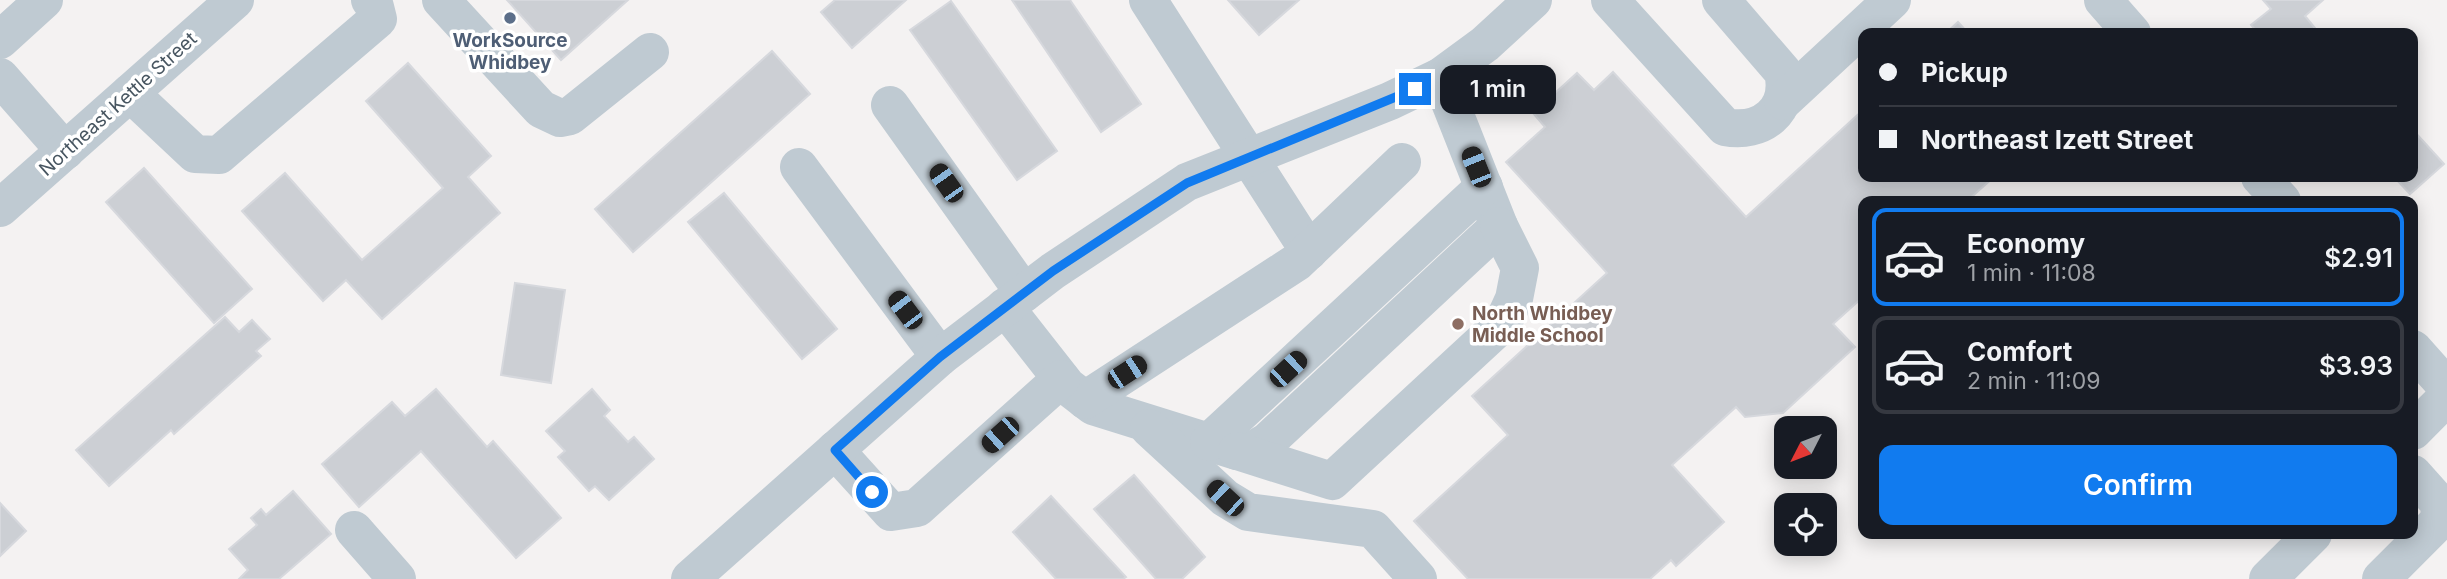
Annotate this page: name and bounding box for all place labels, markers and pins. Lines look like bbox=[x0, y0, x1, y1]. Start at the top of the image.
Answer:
marker: WorkSource Whidbey bbox=[502, 10, 518, 26]
place label: WorkSource Whidbey bbox=[452, 29, 568, 74]
place label: North Whidbey Middle School bbox=[1472, 302, 1613, 347]
marker: North Whidbey Middle School bbox=[1450, 316, 1466, 332]

